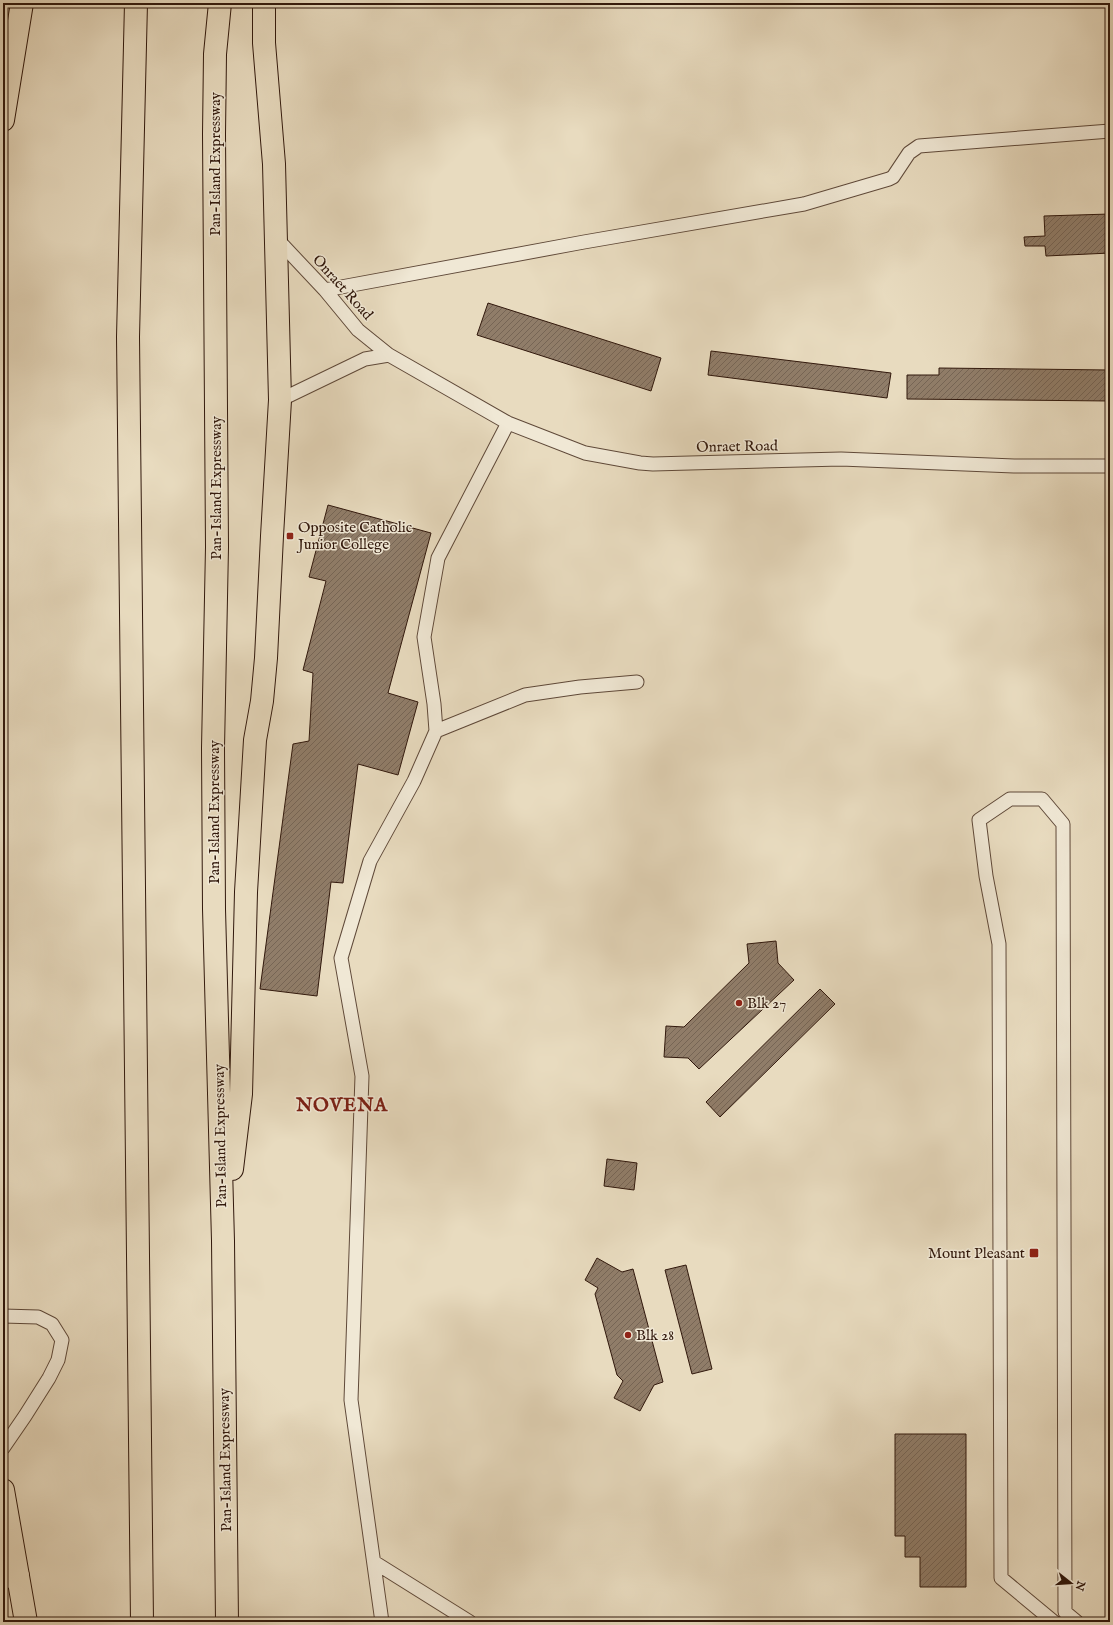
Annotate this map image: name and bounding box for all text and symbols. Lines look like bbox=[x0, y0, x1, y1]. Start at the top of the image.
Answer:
street label: Pan-Island Expressway bbox=[206, 91, 225, 236]
street label: Onraet Road bbox=[308, 251, 378, 325]
street label: Pan-Island Expressway bbox=[207, 415, 226, 560]
street label: Onraet Road bbox=[696, 436, 779, 457]
place label: Opposite Catholic Junior College bbox=[296, 518, 412, 554]
marker: Opposite Catholic Junior College bbox=[285, 531, 295, 541]
street label: Pan-Island Expressway bbox=[205, 739, 224, 884]
place label: Blk 27 bbox=[747, 994, 786, 1013]
marker: Blk 27 bbox=[734, 998, 744, 1008]
street label: Pan-Island Expressway bbox=[210, 1063, 231, 1208]
district label: NOVENA bbox=[295, 1094, 388, 1118]
place label: Mount Pleasant bbox=[928, 1244, 1025, 1263]
marker: Mount Pleasant bbox=[1028, 1247, 1040, 1259]
place label: Blk 28 bbox=[636, 1326, 674, 1345]
marker: Blk 28 bbox=[623, 1330, 633, 1340]
street label: Pan-Island Expressway bbox=[215, 1387, 236, 1532]
north arrow bbox=[1051, 1563, 1091, 1603]
text: N bbox=[1071, 1578, 1088, 1593]

